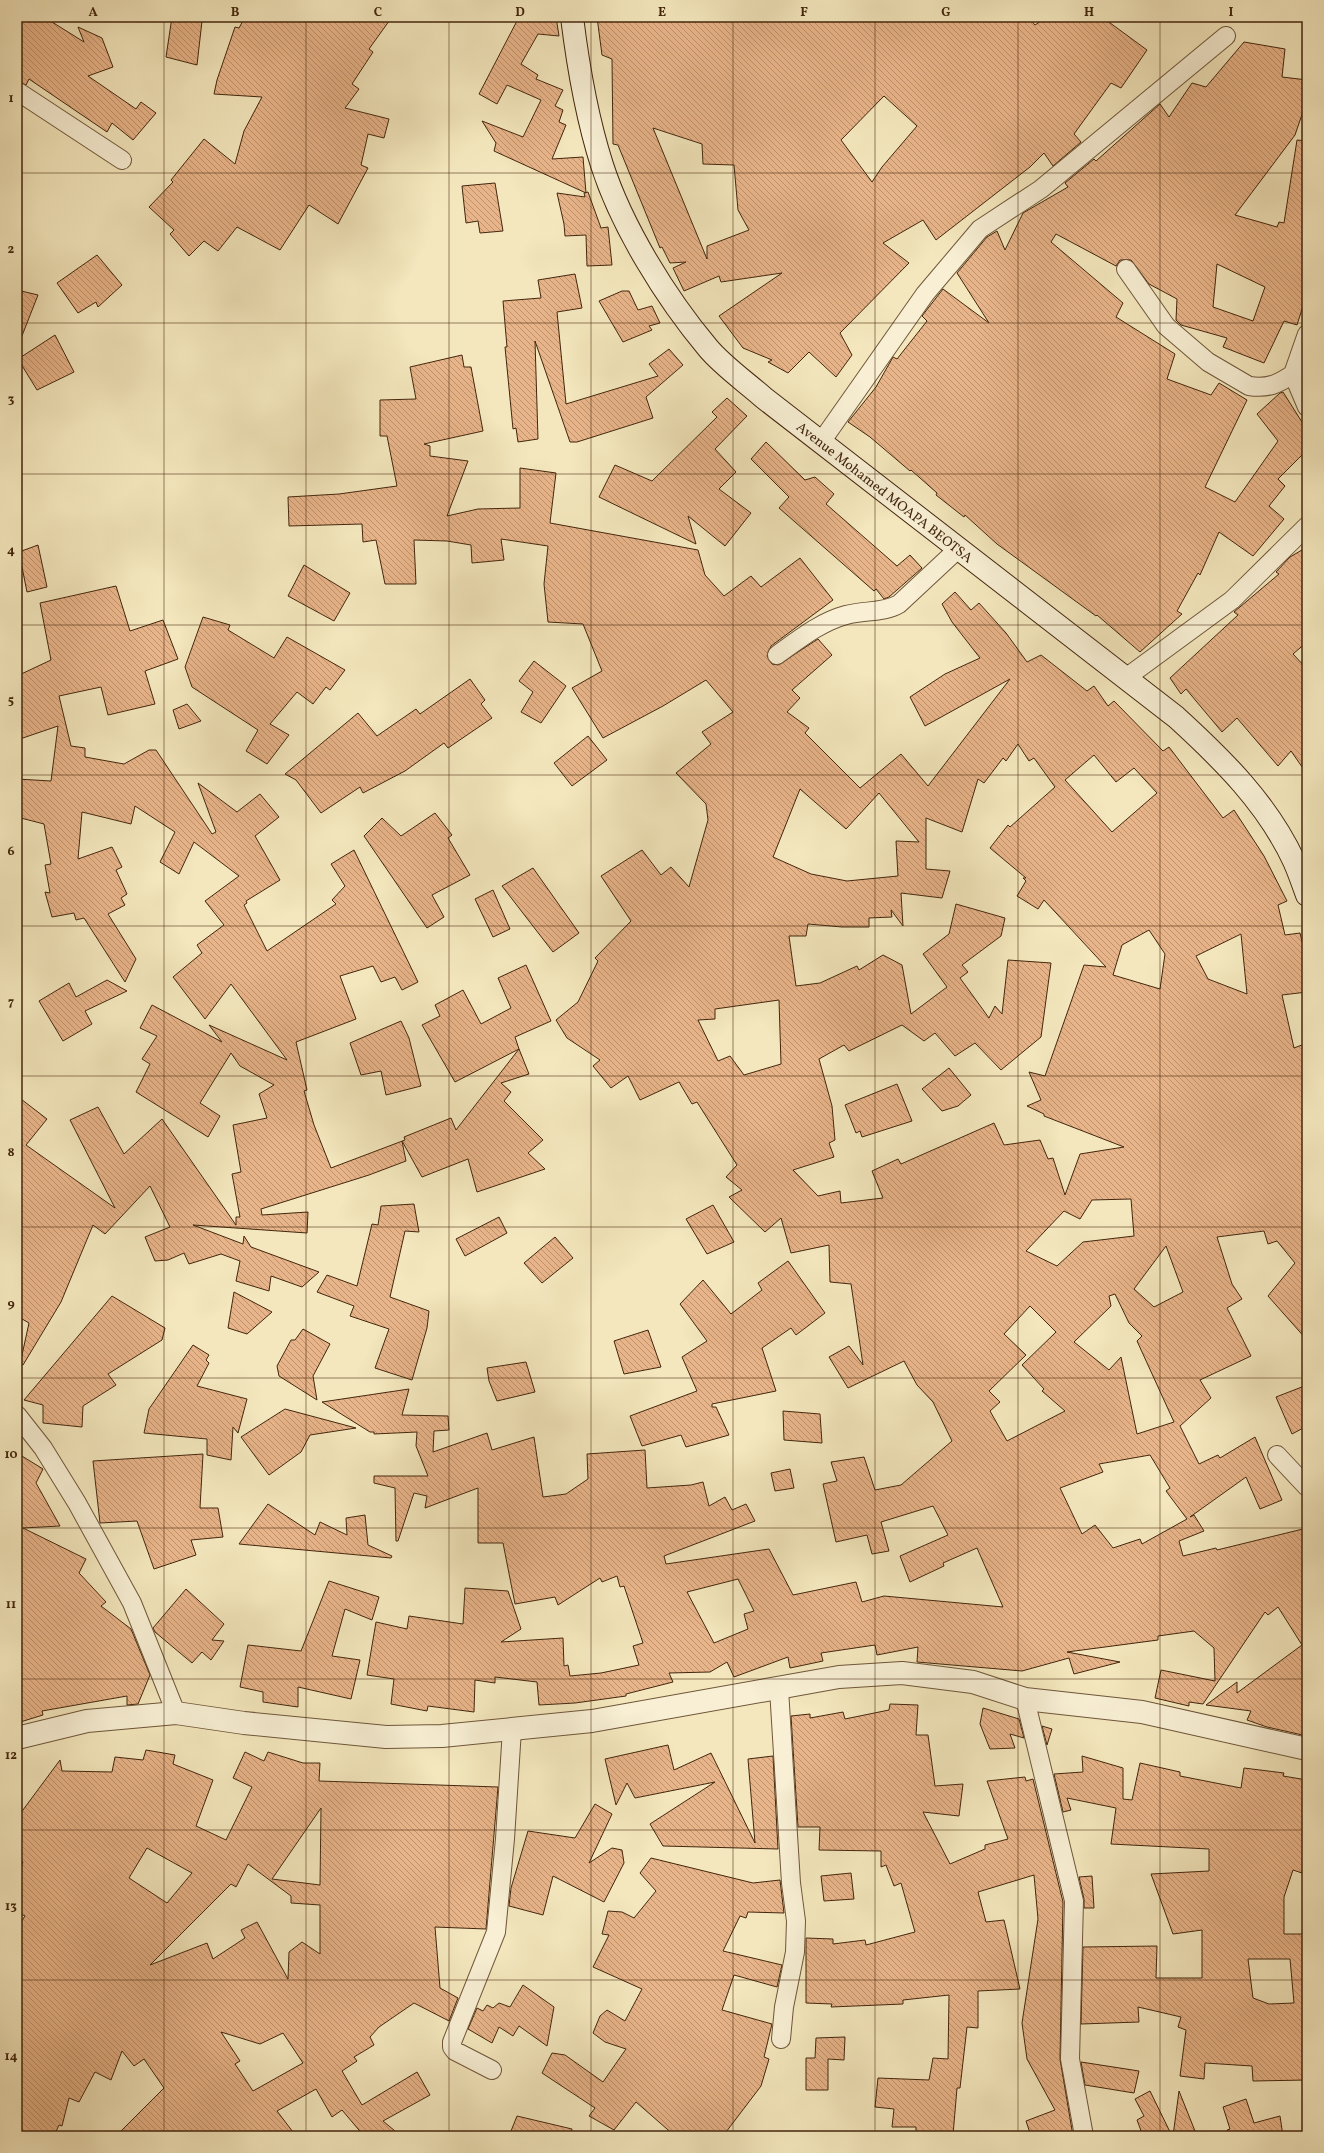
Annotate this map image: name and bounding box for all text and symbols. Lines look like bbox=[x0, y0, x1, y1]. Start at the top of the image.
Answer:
text: A bbox=[88, 4, 98, 22]
text: B bbox=[231, 4, 240, 22]
text: C bbox=[374, 4, 382, 22]
text: D bbox=[515, 4, 525, 22]
text: E bbox=[658, 4, 666, 22]
text: F bbox=[800, 4, 808, 22]
text: G bbox=[941, 4, 951, 22]
text: H bbox=[1084, 4, 1094, 22]
text: I bbox=[1229, 4, 1234, 22]
text: 1 bbox=[8, 90, 14, 108]
text: 2 bbox=[8, 241, 15, 259]
text: 3 bbox=[8, 391, 15, 409]
street label: Avenue Mohamed MOAPA BEOTSA bbox=[792, 418, 976, 568]
text: 4 bbox=[7, 542, 15, 560]
text: 5 bbox=[8, 692, 14, 710]
text: 6 bbox=[7, 843, 15, 861]
text: 7 bbox=[8, 994, 14, 1012]
text: 8 bbox=[7, 1144, 15, 1162]
text: 9 bbox=[7, 1295, 15, 1313]
text: 10 bbox=[4, 1446, 18, 1464]
text: 11 bbox=[6, 1596, 16, 1614]
text: 12 bbox=[5, 1747, 17, 1765]
text: 13 bbox=[5, 1898, 17, 1916]
text: 14 bbox=[4, 2048, 18, 2066]

